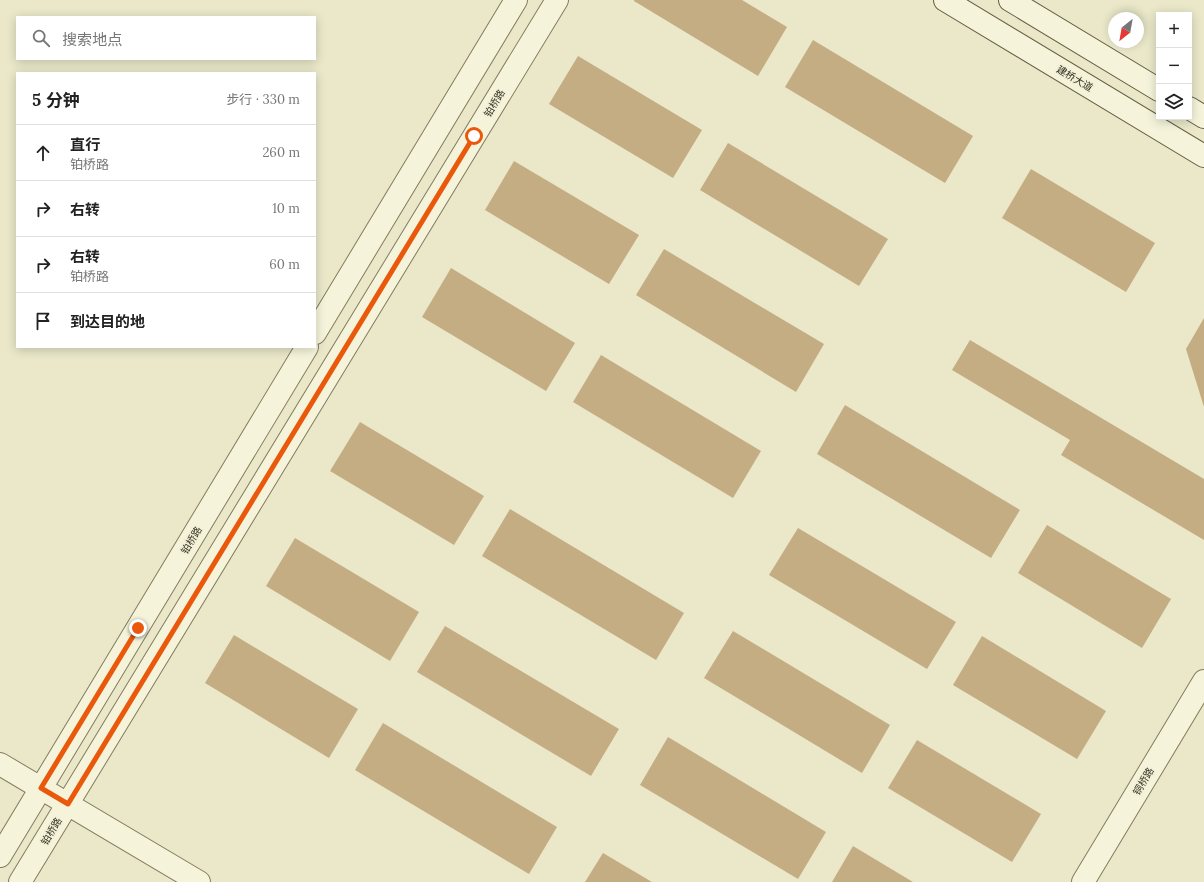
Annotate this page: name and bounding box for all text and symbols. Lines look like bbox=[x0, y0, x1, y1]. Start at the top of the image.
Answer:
north arrow bbox=[1108, 12, 1144, 48]
map controls bbox=[1156, 12, 1192, 120]
button: + bbox=[1156, 12, 1192, 48]
search box bbox=[16, 16, 316, 60]
icon: search bbox=[30, 27, 52, 49]
text: 搜索地点 bbox=[62, 30, 122, 49]
button: − bbox=[1156, 48, 1192, 84]
street label: 建桥大道 bbox=[1054, 63, 1095, 94]
button: layers bbox=[1156, 84, 1192, 120]
street label: 铂桥路 bbox=[481, 87, 508, 119]
text: 5 分钟 bbox=[32, 89, 80, 111]
text: 步行 · 330 m bbox=[226, 91, 300, 108]
route start bbox=[465, 127, 483, 145]
text: 直行 bbox=[70, 135, 100, 154]
icon: ahead bbox=[32, 142, 54, 164]
text: 260 m bbox=[262, 144, 300, 161]
text: 铂桥路 bbox=[70, 156, 109, 173]
icon: right bbox=[32, 198, 54, 220]
text: 右转 bbox=[70, 200, 100, 219]
text: 10 m bbox=[272, 200, 300, 217]
text: 右转 bbox=[70, 247, 100, 266]
icon: right bbox=[32, 254, 54, 276]
text: 60 m bbox=[269, 256, 300, 273]
text: 铂桥路 bbox=[70, 268, 109, 285]
icon: arrive bbox=[32, 310, 54, 332]
text: 到达目的地 bbox=[70, 312, 145, 331]
street label: 铂桥路 bbox=[178, 524, 205, 556]
route end bbox=[129, 619, 147, 637]
street label: 铜桥路 bbox=[1130, 765, 1157, 797]
street label: 铂桥路 bbox=[38, 815, 65, 847]

